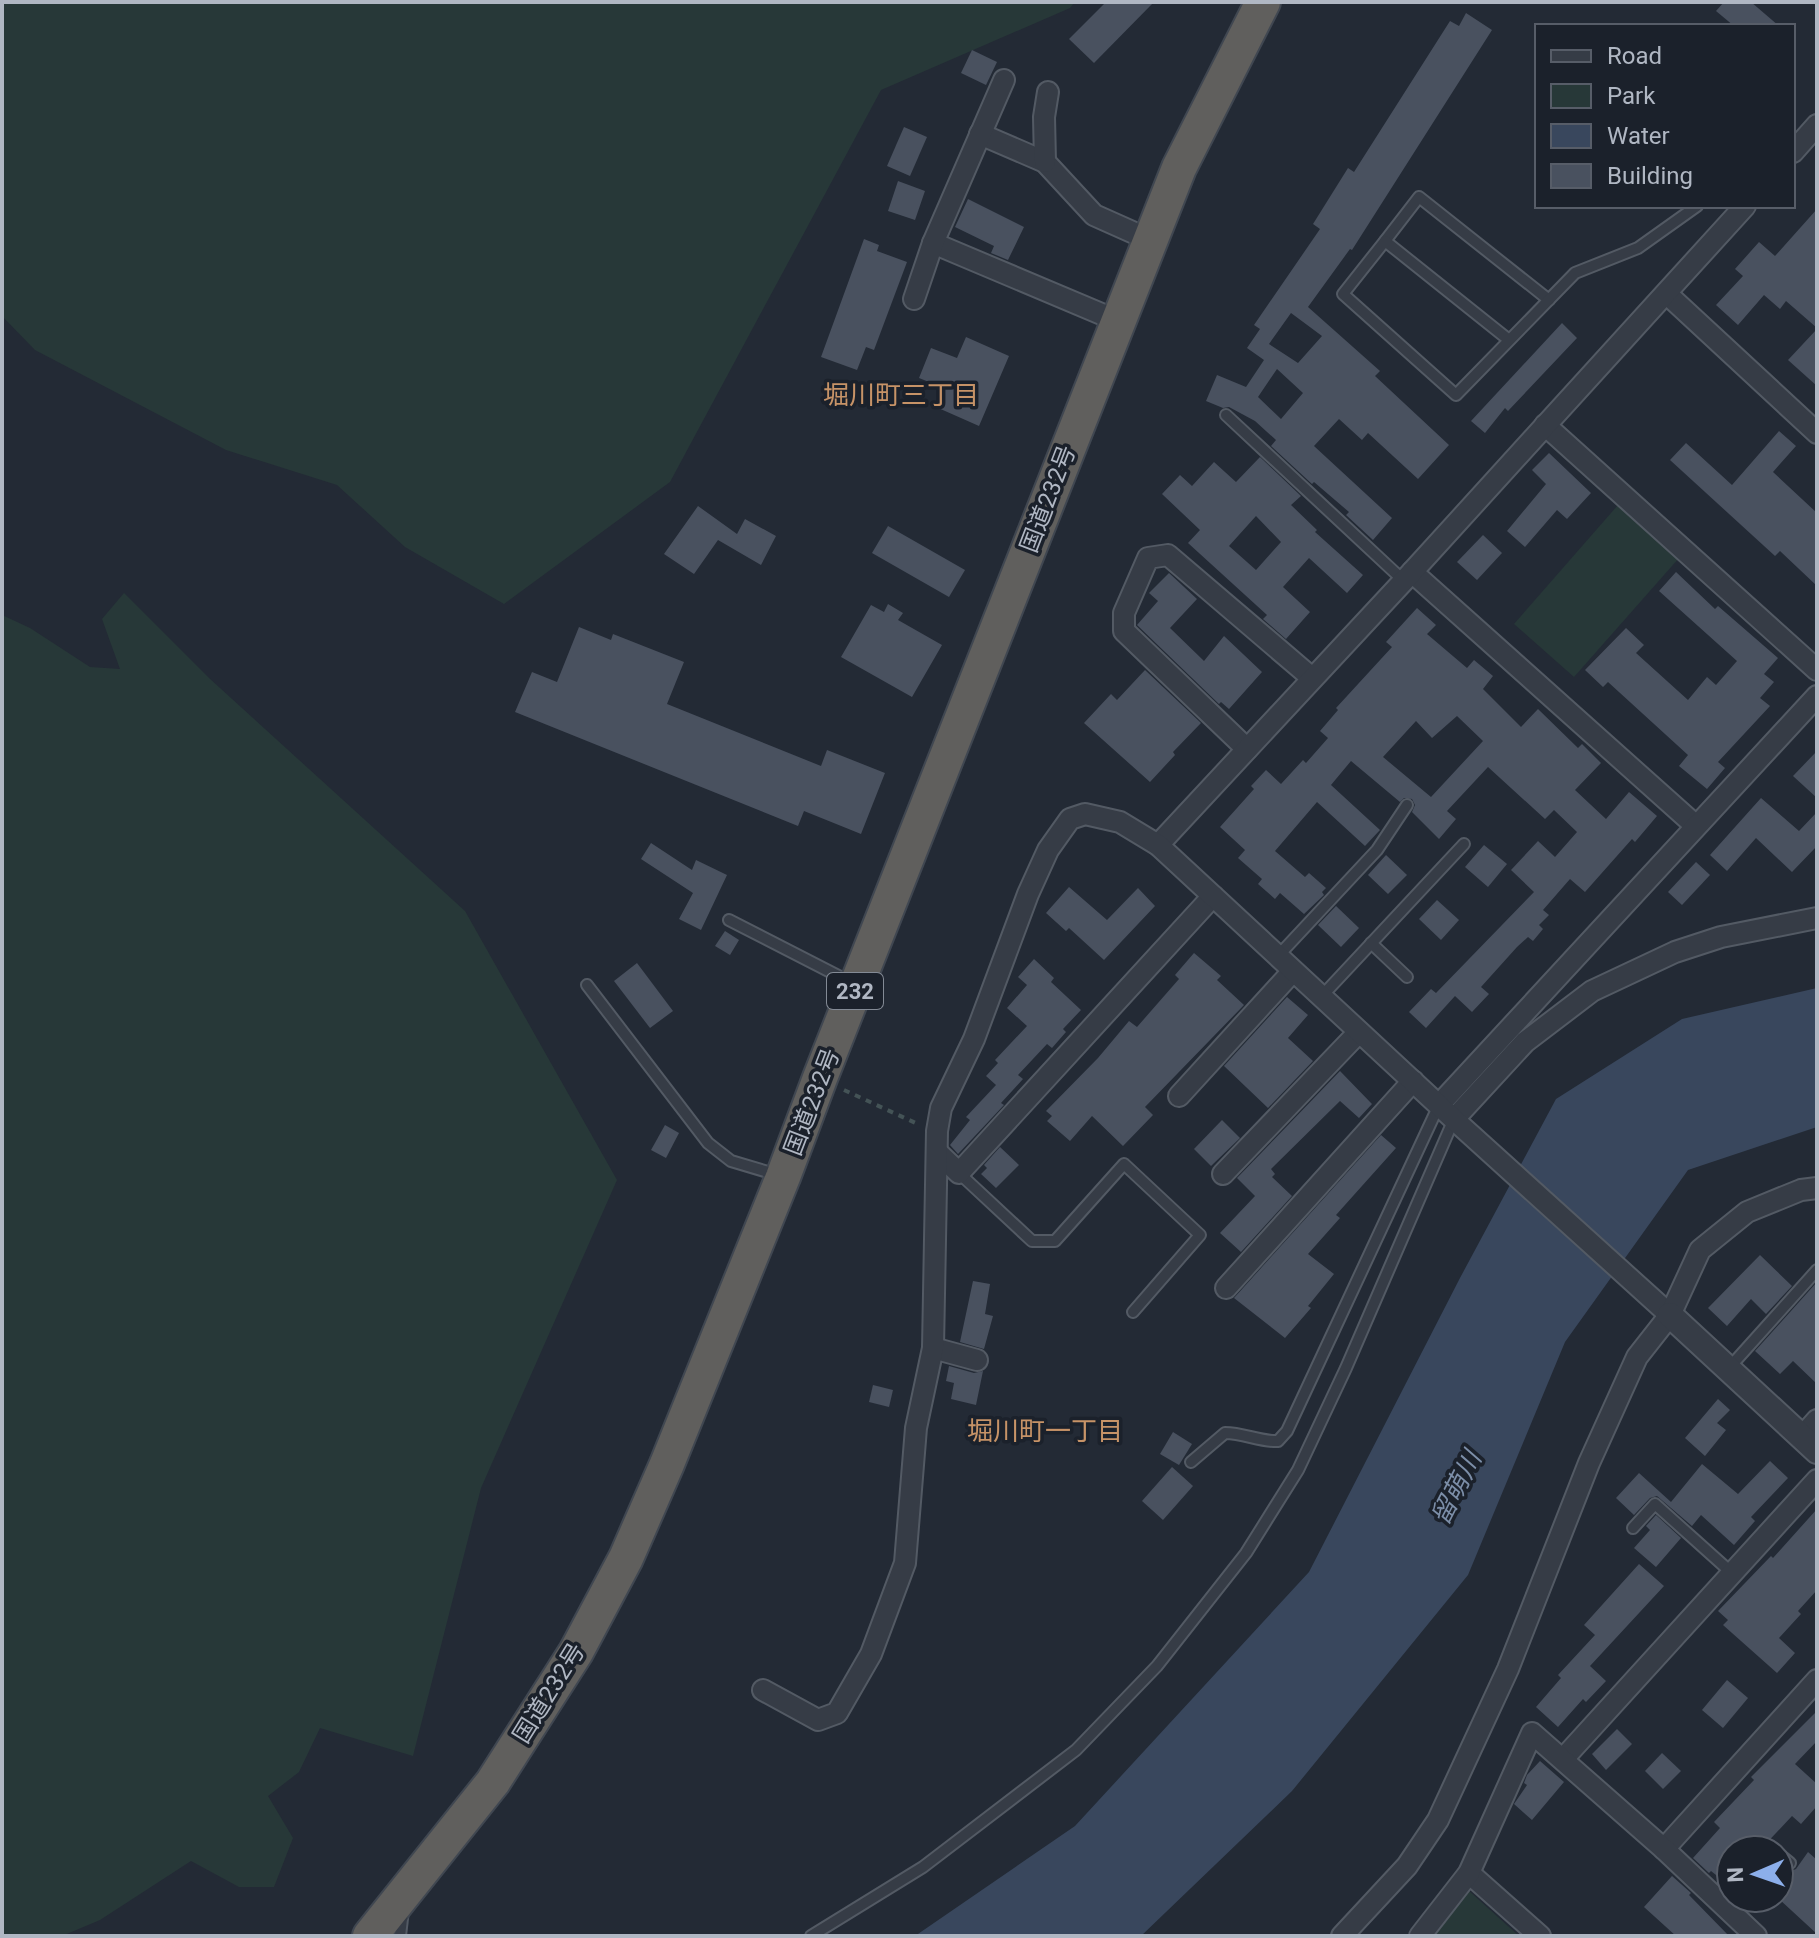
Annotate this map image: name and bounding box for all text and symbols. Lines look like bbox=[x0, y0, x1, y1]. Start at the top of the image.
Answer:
legend bbox=[1535, 24, 1795, 208]
text: Road bbox=[1607, 42, 1662, 70]
text: Park bbox=[1607, 82, 1656, 110]
text: Water bbox=[1607, 122, 1670, 150]
text: Building bbox=[1607, 162, 1693, 190]
district label: 堀川町三丁目 bbox=[823, 380, 979, 410]
street label: 国道232号 bbox=[1015, 441, 1081, 557]
road number: 232 bbox=[827, 973, 883, 1009]
street label: 国道232号 bbox=[779, 1044, 845, 1160]
district label: 堀川町一丁目 bbox=[967, 1416, 1123, 1446]
water label: 留萌川 bbox=[1425, 1444, 1488, 1530]
street label: 国道232号 bbox=[507, 1638, 591, 1748]
north arrow bbox=[1715, 1834, 1795, 1914]
text: N bbox=[1723, 1866, 1748, 1883]

